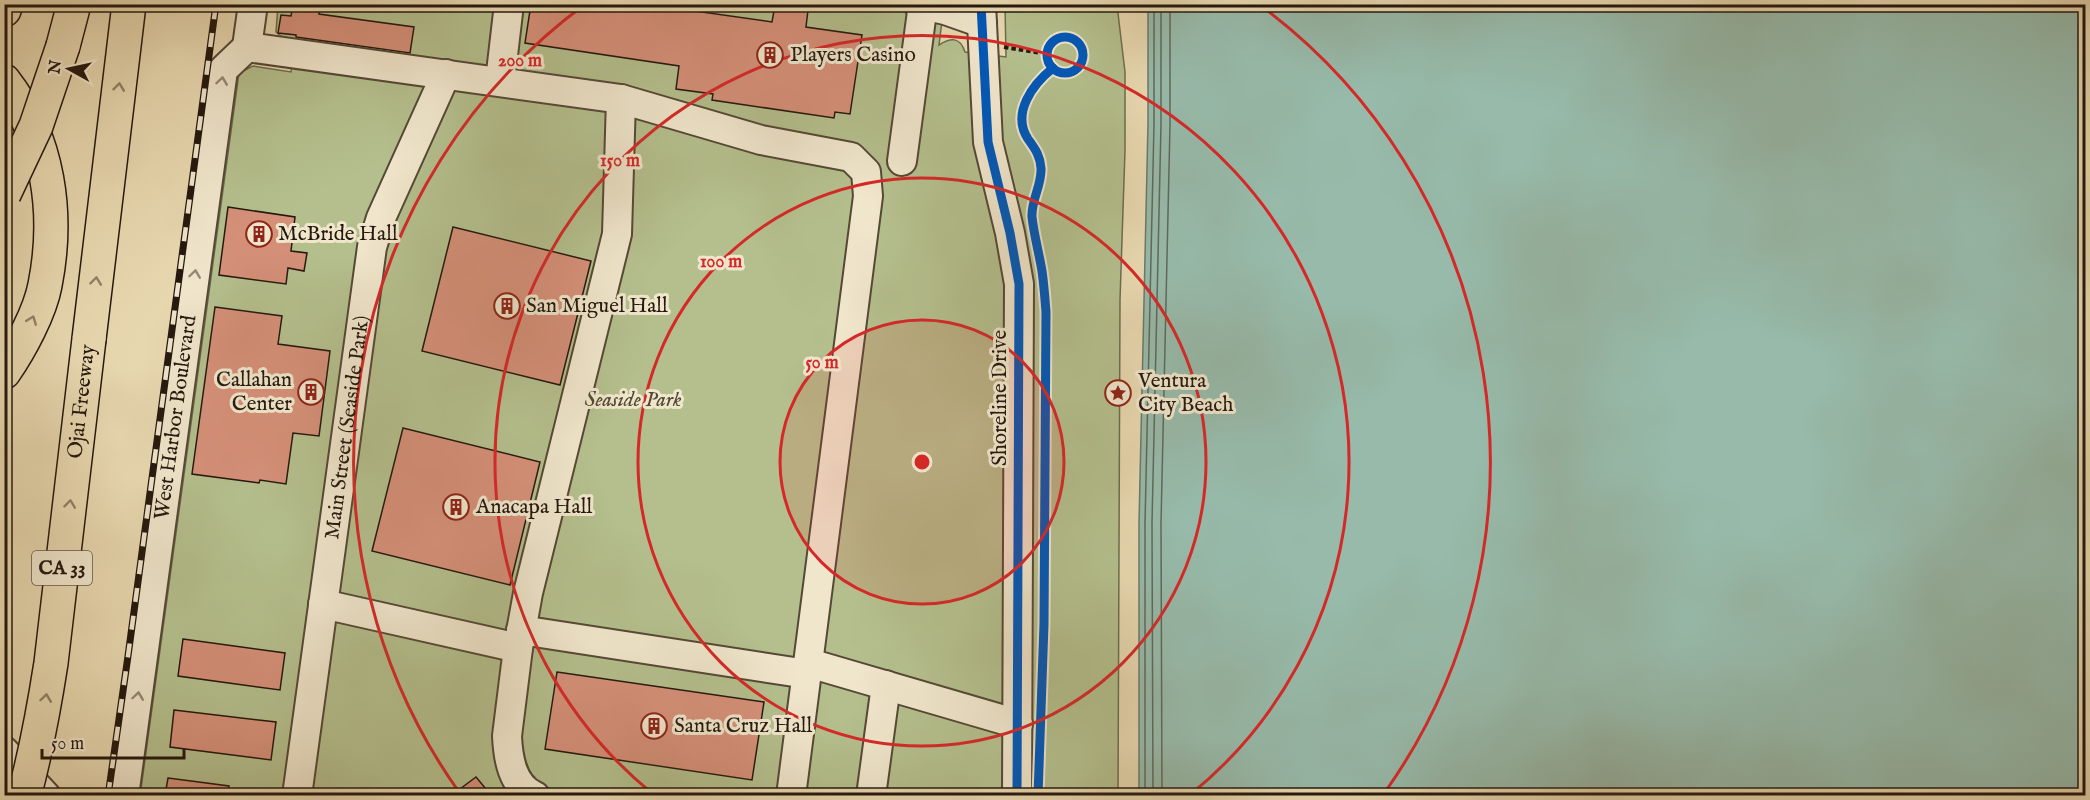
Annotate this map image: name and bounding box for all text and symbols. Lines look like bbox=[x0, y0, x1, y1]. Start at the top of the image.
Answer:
north arrow bbox=[39, 39, 99, 99]
building icon: Players Casino bbox=[755, 40, 785, 70]
place label: Players Casino bbox=[790, 42, 916, 69]
text: 200 m bbox=[498, 50, 542, 73]
text: N bbox=[45, 59, 67, 76]
one-way arrow bbox=[215, 76, 227, 85]
one-way arrow bbox=[113, 83, 125, 92]
text: 150 m bbox=[600, 150, 640, 173]
building icon: McBride Hall bbox=[244, 219, 274, 249]
place label: McBride Hall bbox=[278, 221, 398, 248]
text: 100 m bbox=[700, 251, 742, 274]
one-way arrow bbox=[189, 269, 201, 278]
one-way arrow bbox=[89, 276, 102, 285]
building icon: San Miguel Hall bbox=[492, 291, 522, 321]
place label: San Miguel Hall bbox=[526, 293, 668, 320]
street label: West Harbor Boulevard bbox=[148, 313, 203, 521]
street label: Main Street (Seaside Park) bbox=[319, 314, 376, 541]
one-way arrow bbox=[25, 315, 38, 326]
street label: Shoreline Drive bbox=[987, 330, 1014, 466]
street label: Ojai Freeway bbox=[62, 342, 102, 460]
text: 50 m bbox=[805, 352, 839, 375]
place label: Callahan Center bbox=[216, 367, 292, 418]
place label: Ventura City Beach bbox=[1137, 368, 1233, 419]
building icon: Callahan Center bbox=[296, 377, 326, 407]
place icon: Ventura City Beach bbox=[1103, 378, 1133, 408]
park label: Seaside Park bbox=[585, 387, 682, 414]
centre of rings bbox=[912, 452, 932, 472]
building icon: Anacapa Hall bbox=[441, 492, 471, 522]
place label: Anacapa Hall bbox=[475, 494, 592, 521]
one-way arrow bbox=[63, 500, 76, 509]
road number: CA 33 bbox=[32, 551, 92, 585]
one-way arrow bbox=[131, 691, 143, 701]
one-way arrow bbox=[39, 693, 51, 702]
building icon: Santa Cruz Hall bbox=[639, 711, 669, 741]
place label: Santa Cruz Hall bbox=[674, 713, 813, 740]
scale bar bbox=[42, 722, 184, 760]
text: 50 m bbox=[51, 733, 84, 756]

